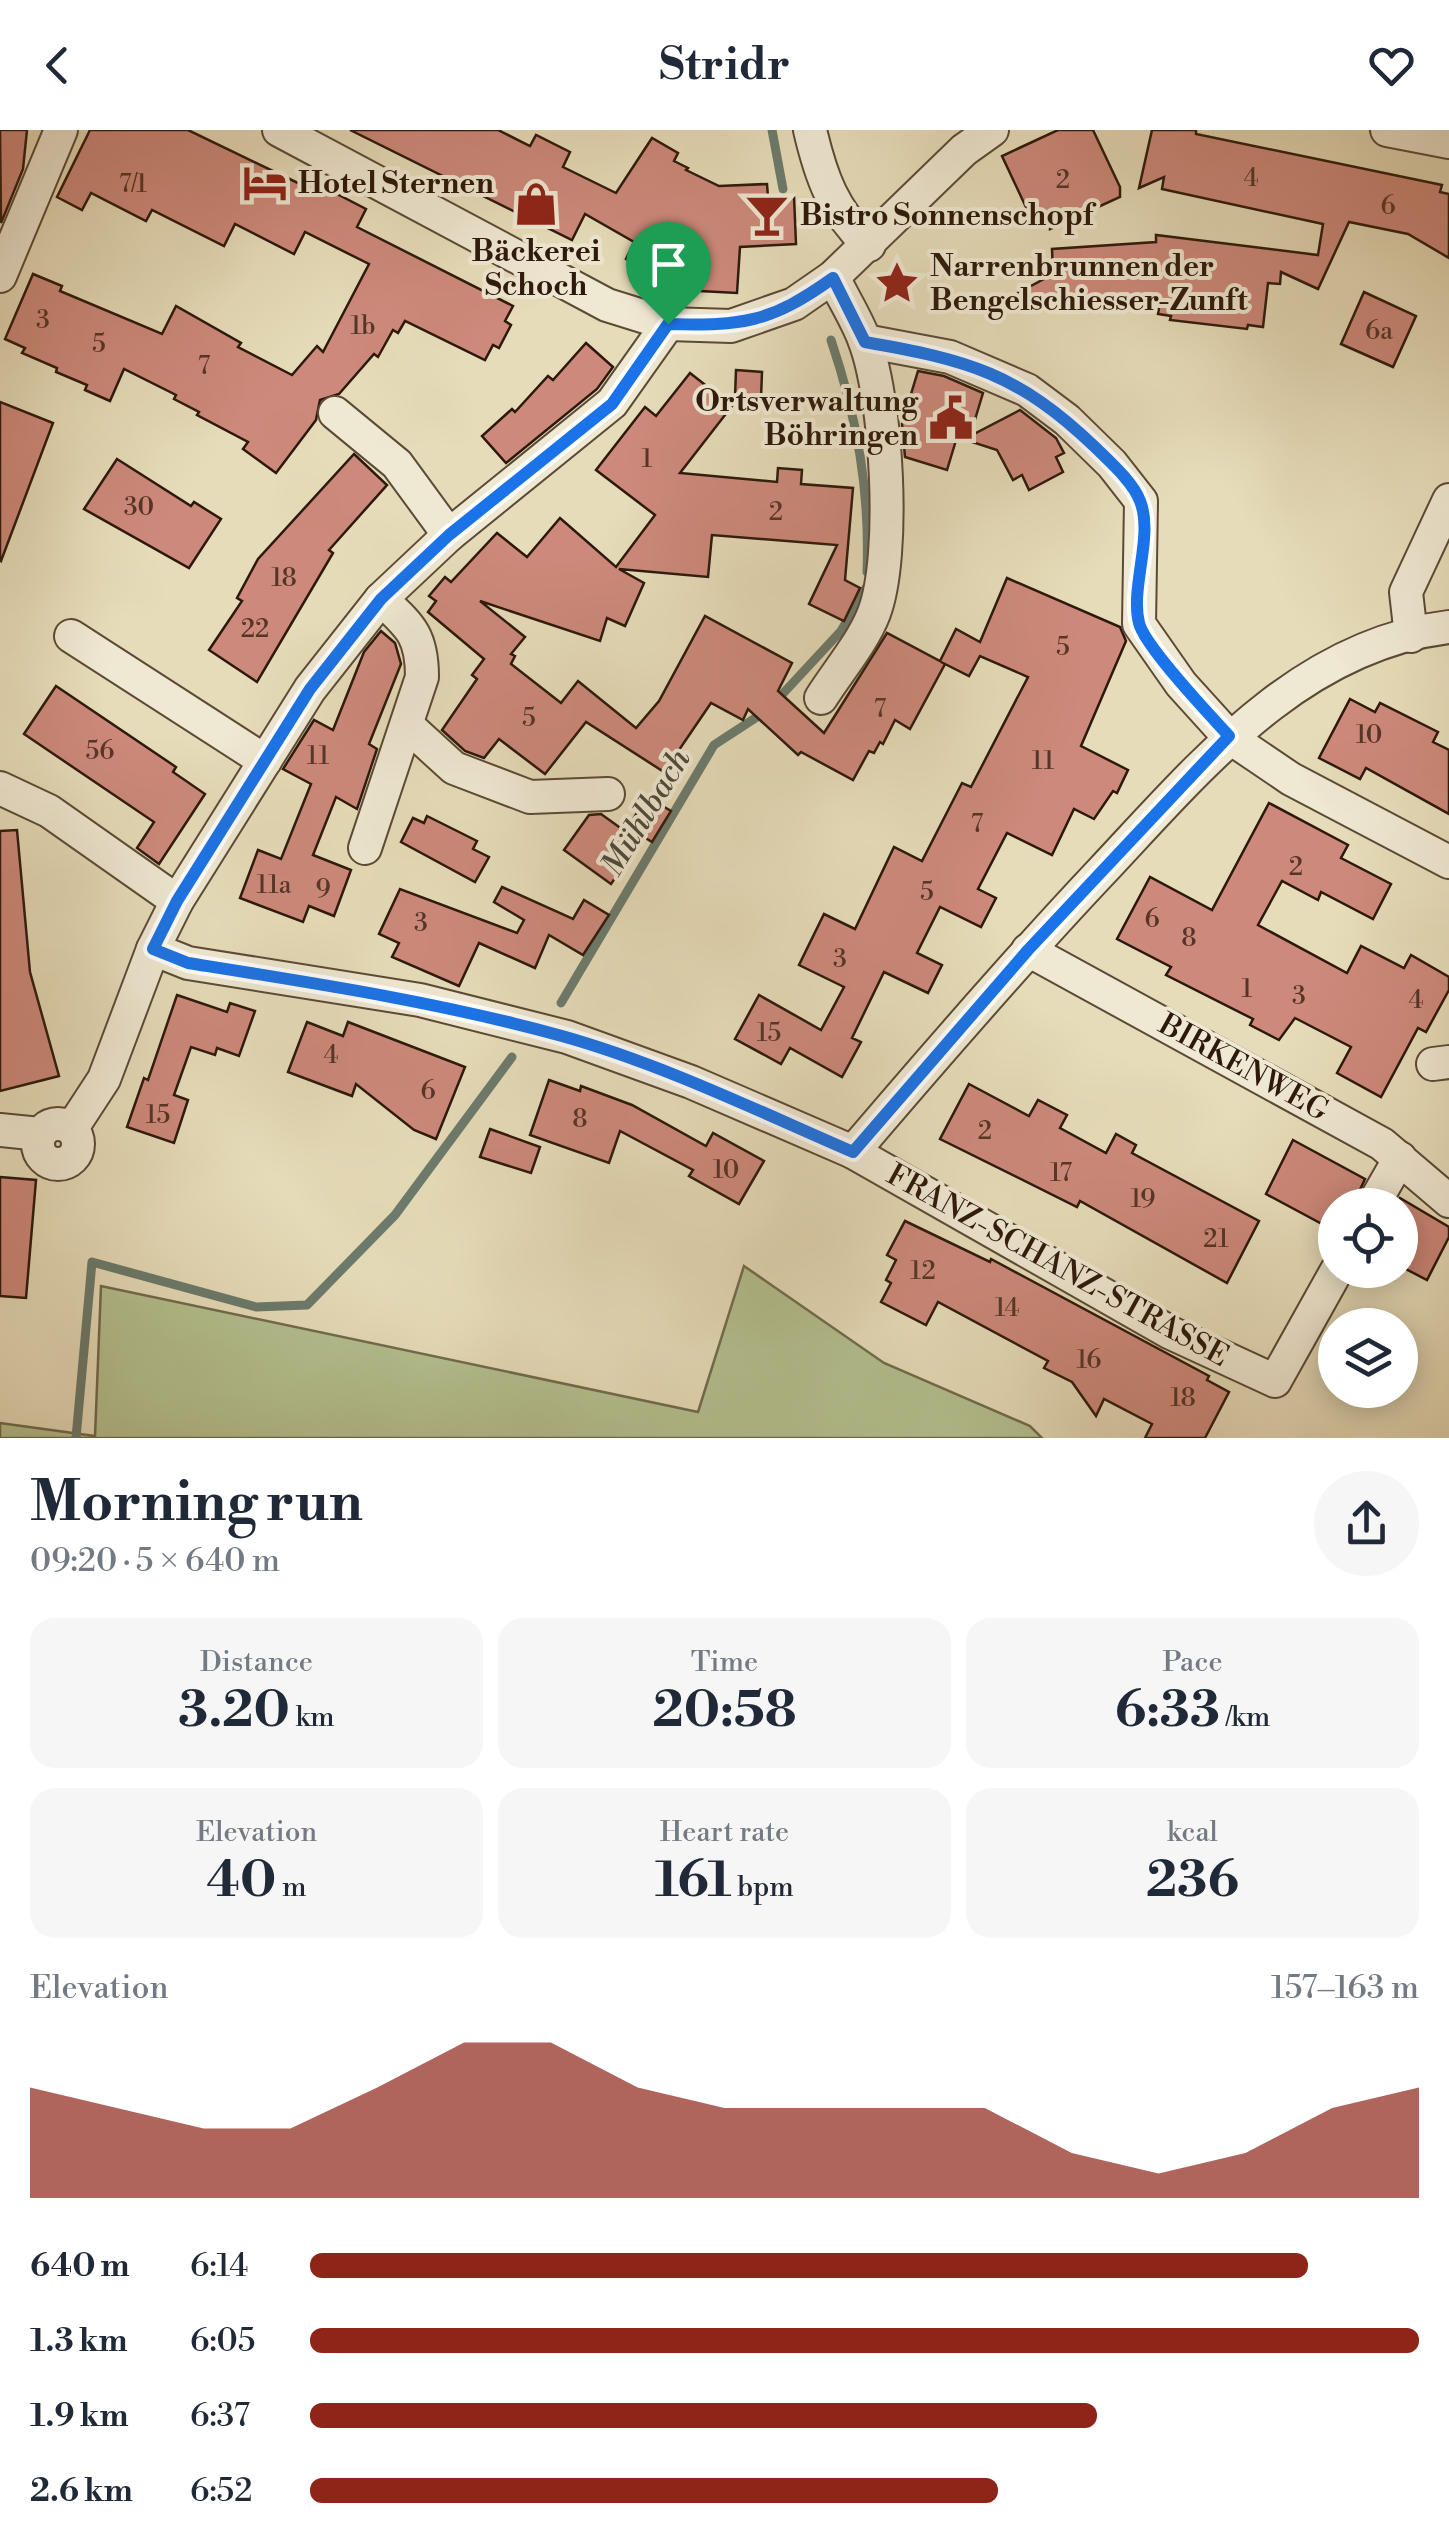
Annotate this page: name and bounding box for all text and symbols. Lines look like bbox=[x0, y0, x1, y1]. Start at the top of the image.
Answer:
text: Stridr bbox=[659, 37, 790, 94]
icon: back bbox=[30, 38, 85, 93]
icon: heart bbox=[1364, 38, 1419, 93]
hotel icon: Hotel Sternen bbox=[241, 159, 289, 207]
house number: 4 bbox=[1244, 163, 1259, 194]
place label: Hotel Sternen bbox=[298, 165, 494, 203]
house number: 2 bbox=[1056, 165, 1070, 196]
house number: 7/1 bbox=[119, 169, 147, 200]
shop icon: Bäckerei Schoch bbox=[512, 180, 560, 228]
bar icon: Bistro Sonnenschopf bbox=[743, 191, 791, 239]
house number: 6 bbox=[1380, 191, 1396, 222]
place label: Bistro Sonnenschopf bbox=[800, 197, 1097, 235]
pin bbox=[626, 222, 711, 325]
place label: Bäckerei Schoch bbox=[472, 233, 601, 305]
icon: arrive bbox=[641, 237, 696, 292]
place label: Narrenbrunnen der Bengelschiesser-Zunft bbox=[930, 248, 1248, 320]
place icon: Narrenbrunnen der Bengelschiesser-Zunft bbox=[873, 259, 921, 307]
house number: 3 bbox=[36, 305, 50, 336]
house number: 1b bbox=[350, 311, 376, 342]
house number: 6a bbox=[1365, 316, 1393, 347]
house number: 5 bbox=[92, 329, 106, 360]
house number: 7 bbox=[198, 351, 211, 382]
place label: Ortsverwaltung Böhringen bbox=[695, 383, 919, 455]
public building icon: Ortsverwaltung Böhringen bbox=[927, 394, 975, 442]
house number: 1 bbox=[642, 444, 653, 475]
house number: 30 bbox=[124, 492, 154, 523]
house number: 2 bbox=[769, 497, 783, 528]
house number: 18 bbox=[271, 563, 297, 594]
house number: 22 bbox=[241, 614, 269, 645]
house number: 5 bbox=[1056, 632, 1070, 663]
house number: 7 bbox=[874, 694, 887, 725]
house number: 5 bbox=[522, 703, 536, 734]
house number: 10 bbox=[1356, 720, 1382, 751]
house number: 56 bbox=[86, 736, 114, 767]
house number: 11 bbox=[307, 741, 329, 772]
water label: Mühlbach bbox=[592, 742, 699, 883]
house number: 11 bbox=[1032, 746, 1054, 777]
house number: 7 bbox=[971, 809, 984, 840]
house number: 2 bbox=[1289, 852, 1303, 883]
house number: 11a bbox=[256, 870, 292, 901]
house number: 9 bbox=[315, 874, 331, 905]
house number: 5 bbox=[920, 877, 934, 908]
house number: 6 bbox=[1144, 904, 1160, 935]
house number: 3 bbox=[414, 908, 428, 939]
house number: 8 bbox=[1181, 923, 1197, 954]
house number: 3 bbox=[833, 944, 847, 975]
house number: 1 bbox=[1242, 974, 1253, 1005]
house number: 3 bbox=[1292, 981, 1306, 1012]
house number: 4 bbox=[1409, 985, 1424, 1016]
street label: BIRKENWEG bbox=[1151, 1005, 1335, 1130]
house number: 15 bbox=[757, 1018, 781, 1049]
house number: 4 bbox=[324, 1040, 339, 1071]
house number: 6 bbox=[420, 1076, 436, 1107]
house number: 15 bbox=[146, 1100, 170, 1131]
house number: 8 bbox=[572, 1104, 588, 1135]
house number: 2 bbox=[978, 1116, 992, 1147]
house number: 10 bbox=[713, 1155, 739, 1186]
street label: FRANZ-SCHANZ-STRASSE bbox=[880, 1156, 1235, 1376]
house number: 17 bbox=[1050, 1158, 1072, 1189]
house number: 19 bbox=[1130, 1184, 1156, 1215]
map controls bbox=[1318, 1188, 1418, 1408]
button: locate bbox=[1318, 1188, 1418, 1288]
house number: 21 bbox=[1203, 1224, 1229, 1255]
house number: 12 bbox=[910, 1256, 936, 1287]
house number: 14 bbox=[995, 1293, 1019, 1324]
button: layers bbox=[1318, 1308, 1418, 1408]
house number: 16 bbox=[1076, 1345, 1102, 1376]
house number: 18 bbox=[1170, 1383, 1196, 1414]
text: Morning run bbox=[30, 1469, 363, 1538]
button: share bbox=[1314, 1471, 1419, 1576]
text: 09:20 · 5 × 640 m bbox=[30, 1541, 280, 1581]
text: Distance bbox=[200, 1645, 313, 1680]
text: Time bbox=[691, 1645, 758, 1680]
text: Pace bbox=[1162, 1645, 1223, 1680]
text: 3.20 bbox=[178, 1680, 290, 1742]
text: 20:58 bbox=[652, 1680, 797, 1742]
text: 6:33 bbox=[1115, 1680, 1220, 1742]
text: km bbox=[290, 1700, 335, 1735]
text: /km bbox=[1220, 1700, 1270, 1735]
text: Elevation bbox=[196, 1815, 317, 1850]
text: Heart rate bbox=[660, 1815, 789, 1850]
text: kcal bbox=[1167, 1815, 1218, 1850]
text: 40 bbox=[206, 1850, 276, 1912]
text: 161 bbox=[655, 1850, 731, 1912]
text: 236 bbox=[1146, 1850, 1239, 1912]
text: m bbox=[276, 1870, 307, 1905]
text: bpm bbox=[731, 1870, 794, 1905]
text: Elevation bbox=[30, 1968, 169, 2008]
text: 157–163 m bbox=[1271, 1968, 1419, 2008]
text: 640 m bbox=[30, 2246, 130, 2286]
text: 6:14 bbox=[190, 2246, 248, 2286]
text: 1.3 km bbox=[30, 2321, 128, 2361]
text: 6:05 bbox=[190, 2321, 255, 2361]
text: 1.9 km bbox=[30, 2396, 129, 2436]
text: 6:37 bbox=[190, 2396, 250, 2436]
text: 2.6 km bbox=[30, 2471, 133, 2511]
text: 6:52 bbox=[190, 2471, 253, 2511]

